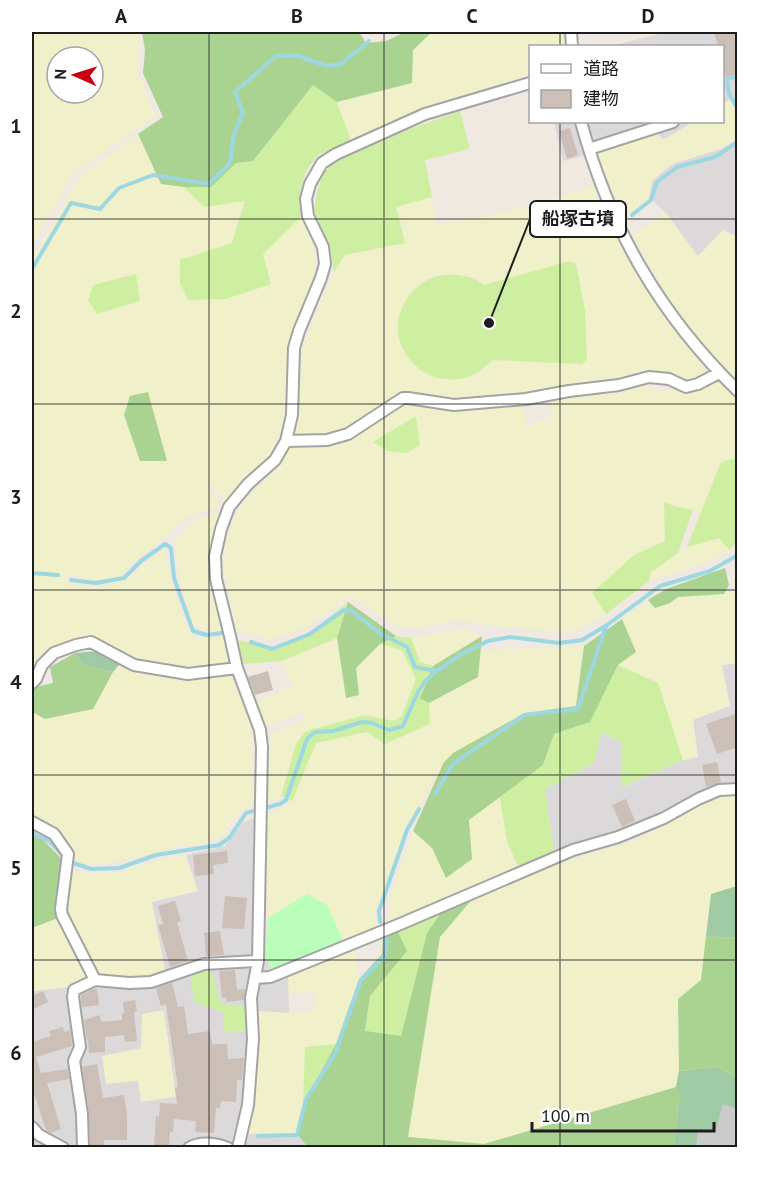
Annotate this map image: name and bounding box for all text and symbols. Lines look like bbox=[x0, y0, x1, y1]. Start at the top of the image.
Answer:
text: A bbox=[115, 3, 128, 29]
text: B bbox=[291, 3, 303, 29]
text: C bbox=[466, 3, 478, 29]
text: D bbox=[642, 3, 655, 29]
north arrow bbox=[45, 45, 105, 105]
legend bbox=[529, 45, 724, 123]
text: 道路 bbox=[583, 57, 619, 80]
text: N bbox=[50, 68, 70, 80]
text: 建物 bbox=[583, 87, 619, 110]
text: 1 bbox=[10, 113, 22, 139]
callout: 船塚古墳 bbox=[530, 201, 626, 237]
text: 船塚古墳 bbox=[542, 207, 614, 230]
text: 2 bbox=[10, 298, 22, 324]
text: 3 bbox=[10, 484, 22, 510]
text: 4 bbox=[10, 669, 22, 695]
text: 5 bbox=[10, 855, 22, 881]
text: 6 bbox=[10, 1040, 22, 1066]
scale bar bbox=[532, 1095, 714, 1133]
text: 100 m bbox=[541, 1104, 590, 1127]

